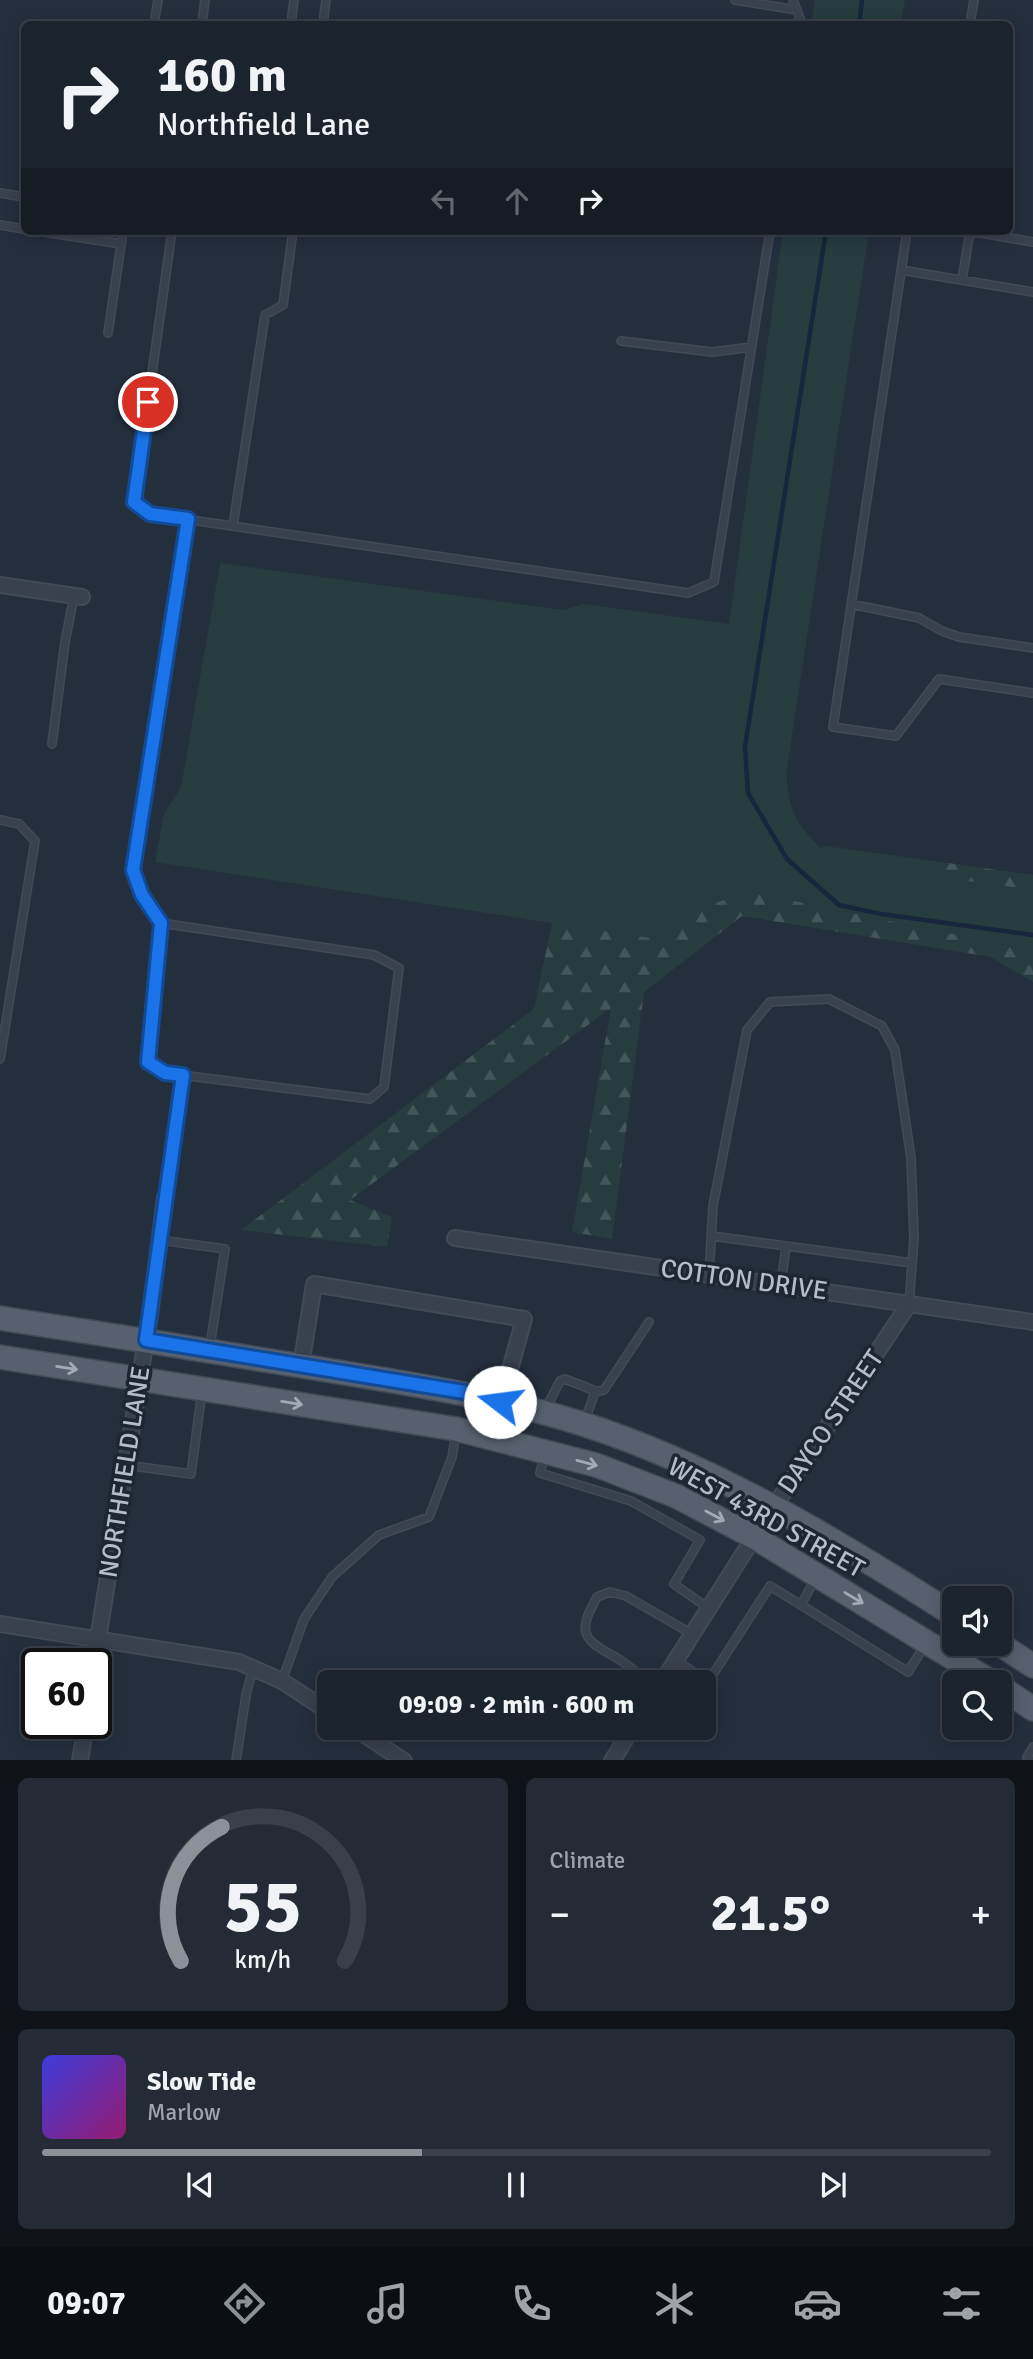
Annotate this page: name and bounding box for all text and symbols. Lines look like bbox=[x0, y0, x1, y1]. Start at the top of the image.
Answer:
text: 160 m bbox=[157, 45, 287, 105]
icon: right bbox=[42, 49, 133, 140]
text: Northfield Lane bbox=[157, 105, 370, 144]
icon: left bbox=[425, 182, 463, 220]
icon: ahead bbox=[498, 182, 536, 220]
icon: right bbox=[571, 182, 609, 220]
pin bbox=[118, 372, 178, 432]
icon: arrive bbox=[129, 383, 167, 421]
street label: COTTON DRIVE bbox=[659, 1252, 829, 1308]
street label: DAYCO STREET bbox=[771, 1344, 891, 1500]
one-way arrow bbox=[56, 1362, 78, 1375]
street label: NORTHFIELD LANE bbox=[92, 1364, 158, 1580]
position arrow bbox=[463, 1365, 537, 1439]
one-way arrow bbox=[280, 1397, 303, 1410]
street label: WEST 43RD STREET bbox=[662, 1451, 870, 1585]
one-way arrow bbox=[576, 1457, 598, 1470]
one-way arrow bbox=[704, 1510, 725, 1524]
map controls bbox=[942, 1586, 1012, 1740]
button: sound bbox=[942, 1586, 1012, 1656]
one-way arrow bbox=[844, 1591, 864, 1605]
speed limit sign: 60 bbox=[21, 1648, 112, 1739]
button: search bbox=[942, 1670, 1012, 1740]
text: 09:09 · 2 min · 600 m bbox=[399, 1689, 634, 1721]
text: Climate bbox=[550, 1846, 625, 1875]
text: 55 bbox=[223, 1863, 302, 1952]
text: 21.5° bbox=[710, 1881, 830, 1945]
text: − bbox=[550, 1891, 570, 1938]
text: + bbox=[970, 1891, 991, 1938]
text: km/h bbox=[234, 1943, 291, 1974]
text: Slow Tide bbox=[147, 2066, 256, 2098]
text: Marlow bbox=[147, 2098, 221, 2127]
icon: previous bbox=[181, 2166, 219, 2204]
icon: pause bbox=[497, 2166, 535, 2204]
icon: next bbox=[814, 2166, 852, 2204]
icon: directions bbox=[220, 2279, 269, 2328]
icon: music bbox=[363, 2279, 412, 2328]
icon: phone bbox=[507, 2279, 556, 2328]
icon: climate bbox=[650, 2279, 699, 2328]
icon: car bbox=[793, 2279, 842, 2328]
icon: filters bbox=[937, 2279, 986, 2328]
text: 09:07 bbox=[47, 2284, 126, 2323]

